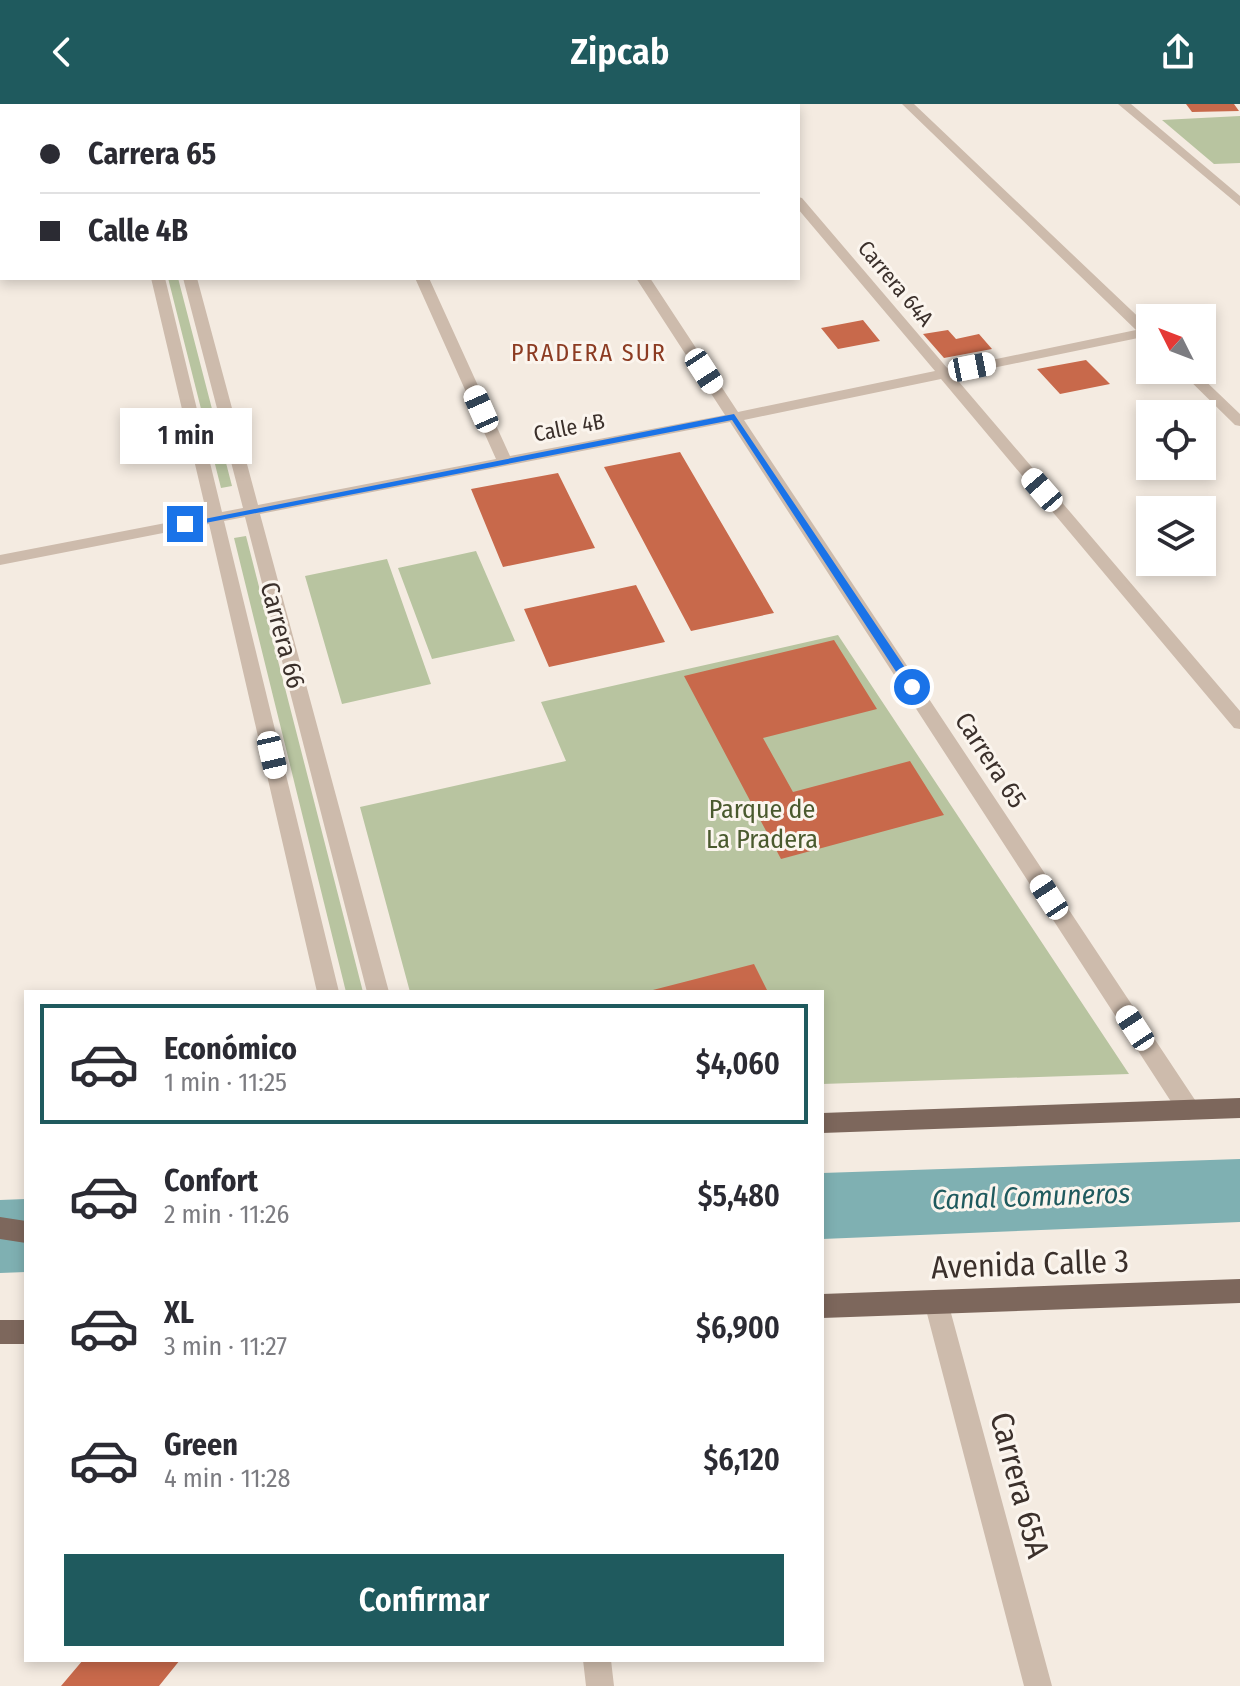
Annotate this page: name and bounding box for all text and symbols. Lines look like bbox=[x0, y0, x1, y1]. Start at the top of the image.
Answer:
icon: back bbox=[40, 30, 84, 74]
text: Zipcab bbox=[571, 30, 669, 74]
icon: share bbox=[1156, 30, 1200, 74]
text: Carrera 65 bbox=[88, 136, 216, 172]
text: Calle 4B bbox=[88, 213, 188, 249]
street label: Carrera 64A bbox=[852, 235, 939, 332]
north arrow bbox=[1136, 304, 1216, 384]
map controls bbox=[1136, 304, 1216, 576]
district label: PRADERA SUR bbox=[511, 339, 667, 367]
car bbox=[681, 344, 727, 398]
car bbox=[946, 351, 998, 383]
car bbox=[460, 382, 502, 436]
button: locate bbox=[1136, 400, 1216, 480]
street label: Calle 4B bbox=[531, 407, 607, 448]
callout: 1 min bbox=[119, 408, 251, 464]
text: 1 min bbox=[158, 420, 214, 451]
car bbox=[1017, 464, 1067, 516]
button: layers bbox=[1136, 496, 1216, 576]
route end bbox=[167, 506, 203, 542]
street label: Carrera 66 bbox=[253, 579, 312, 692]
route start bbox=[894, 669, 930, 705]
street label: Carrera 65 bbox=[948, 707, 1033, 814]
car bbox=[255, 729, 289, 781]
park label: Parque de La Pradera bbox=[706, 794, 818, 855]
car bbox=[1026, 870, 1072, 924]
car bbox=[1112, 1001, 1158, 1055]
icon: car bbox=[68, 1028, 140, 1100]
text: Económico bbox=[164, 1031, 297, 1067]
text: $4,060 bbox=[696, 1046, 780, 1082]
text: 1 min · 11:25 bbox=[164, 1067, 287, 1098]
icon: car bbox=[68, 1160, 140, 1232]
text: Confort bbox=[164, 1163, 258, 1199]
water label: Canal Comuneros bbox=[931, 1177, 1131, 1216]
text: $5,480 bbox=[698, 1178, 780, 1214]
text: 2 min · 11:26 bbox=[164, 1199, 289, 1230]
street label: Avenida Calle 3 bbox=[930, 1242, 1130, 1286]
icon: car bbox=[68, 1292, 140, 1364]
text: XL bbox=[164, 1295, 194, 1331]
text: $6,900 bbox=[696, 1310, 780, 1346]
text: 3 min · 11:27 bbox=[164, 1331, 287, 1362]
street label: Carrera 65A bbox=[982, 1408, 1058, 1562]
icon: car bbox=[68, 1424, 140, 1496]
text: Green bbox=[164, 1427, 238, 1463]
text: $6,120 bbox=[704, 1442, 780, 1478]
text: 4 min · 11:28 bbox=[164, 1463, 291, 1494]
button: Confirmar bbox=[64, 1554, 784, 1646]

